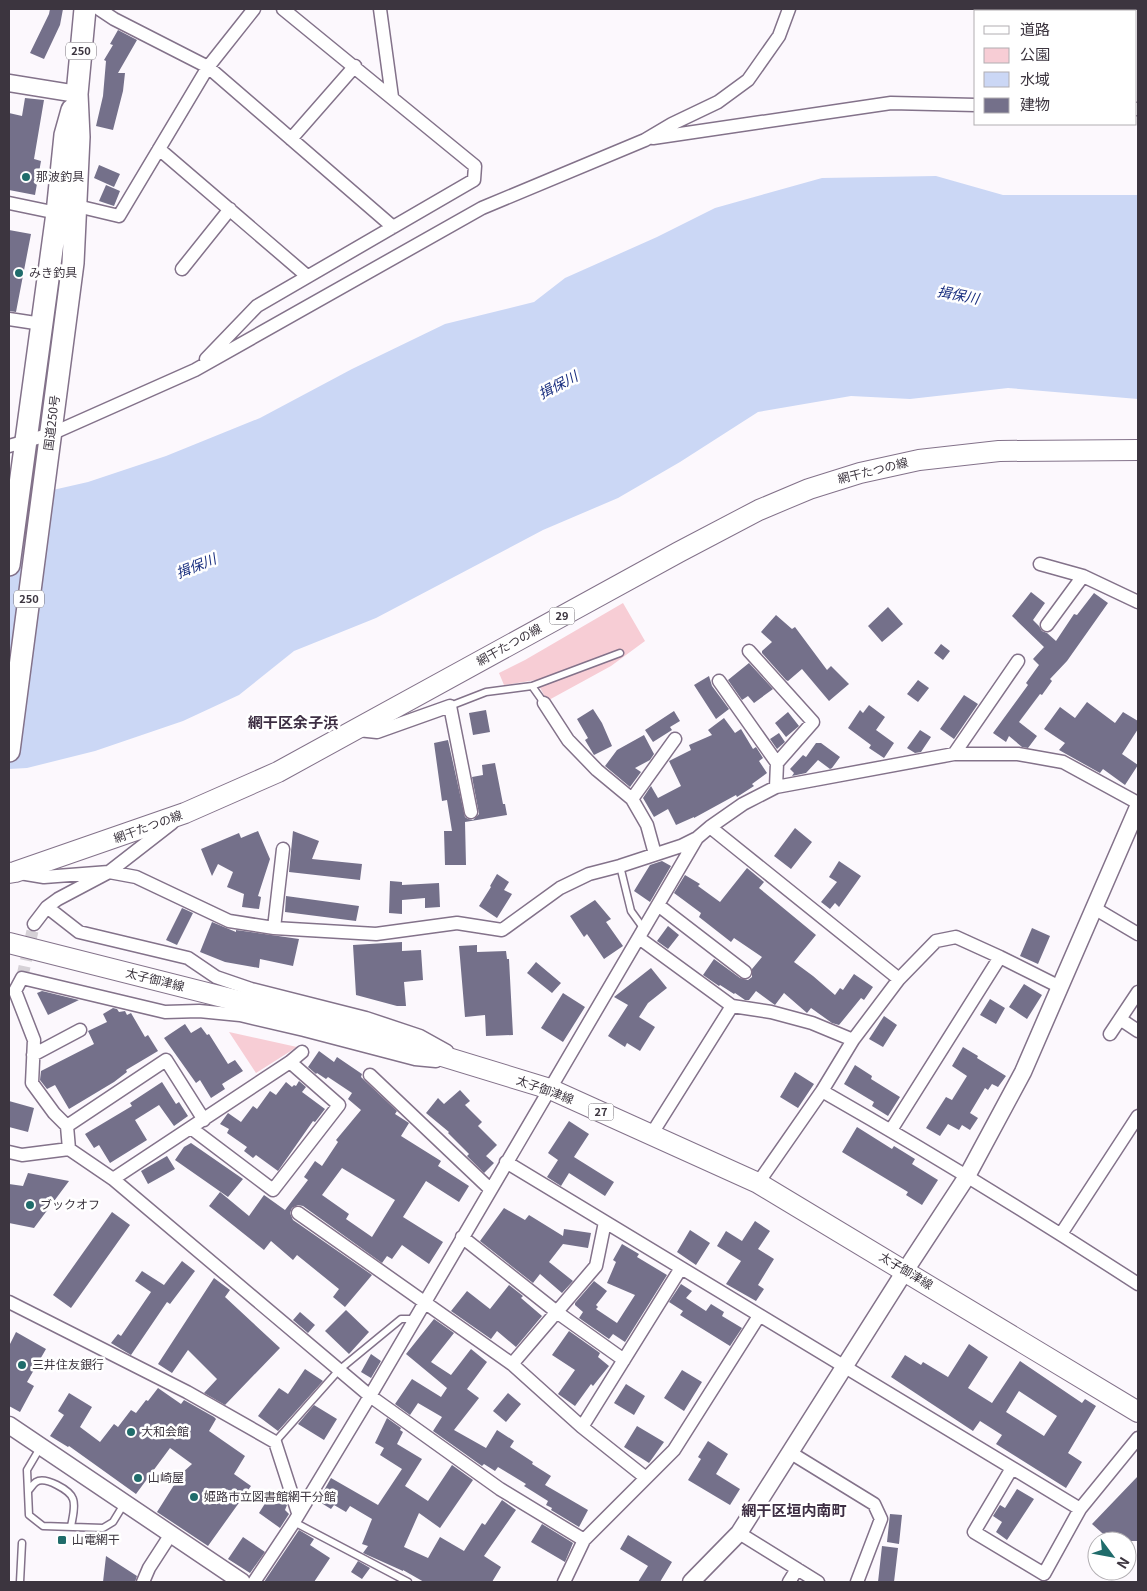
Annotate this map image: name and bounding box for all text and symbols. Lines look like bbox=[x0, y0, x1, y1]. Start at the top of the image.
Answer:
legend bbox=[974, 10, 1137, 125]
text: 道路 bbox=[1020, 18, 1050, 39]
road number: 250 bbox=[66, 42, 96, 59]
text: 公園 bbox=[1020, 43, 1050, 64]
text: 水域 bbox=[1020, 68, 1050, 89]
text: 建物 bbox=[1020, 93, 1050, 114]
place label: 那波釣具 bbox=[36, 167, 84, 184]
marker: 那波釣具 bbox=[20, 171, 32, 183]
place label: みき釣具 bbox=[29, 263, 77, 280]
marker: みき釣具 bbox=[13, 267, 25, 279]
water label: 揖保川 bbox=[936, 280, 983, 308]
water label: 揖保川 bbox=[534, 364, 583, 403]
street label: 国道250号 bbox=[39, 394, 62, 452]
street label: 網干たつの線 bbox=[836, 453, 910, 487]
water label: 揖保川 bbox=[172, 547, 221, 582]
road number: 250 bbox=[14, 590, 44, 608]
road number: 29 bbox=[550, 608, 574, 624]
street label: 網干たつの線 bbox=[473, 619, 544, 669]
district label: 網干区余子浜 bbox=[248, 711, 339, 732]
street label: 網干たつの線 bbox=[111, 805, 184, 846]
street label: 太子御津線 bbox=[124, 963, 187, 994]
street label: 太子御津線 bbox=[514, 1070, 577, 1107]
road number: 27 bbox=[588, 1104, 614, 1120]
place label: ブックオフ bbox=[40, 1195, 100, 1212]
marker: ブックオフ bbox=[24, 1199, 36, 1211]
street label: 太子御津線 bbox=[877, 1247, 937, 1292]
place label: 三井住友銀行 bbox=[32, 1355, 104, 1372]
marker: 三井住友銀行 bbox=[16, 1359, 28, 1371]
place label: 大和会館 bbox=[141, 1422, 189, 1439]
marker: 大和会館 bbox=[125, 1426, 137, 1438]
place label: 山崎屋 bbox=[148, 1468, 184, 1485]
marker: 山崎屋 bbox=[132, 1472, 144, 1484]
place label: 姫路市立図書館網干分館 bbox=[204, 1487, 336, 1504]
marker: 姫路市立図書館網干分館 bbox=[188, 1491, 200, 1503]
district label: 網干区垣内南町 bbox=[741, 1499, 847, 1520]
place label: 山電網干 bbox=[72, 1530, 120, 1547]
north arrow bbox=[1087, 1531, 1137, 1581]
marker: 山電網干 bbox=[56, 1534, 68, 1546]
text: N bbox=[1113, 1554, 1135, 1573]

